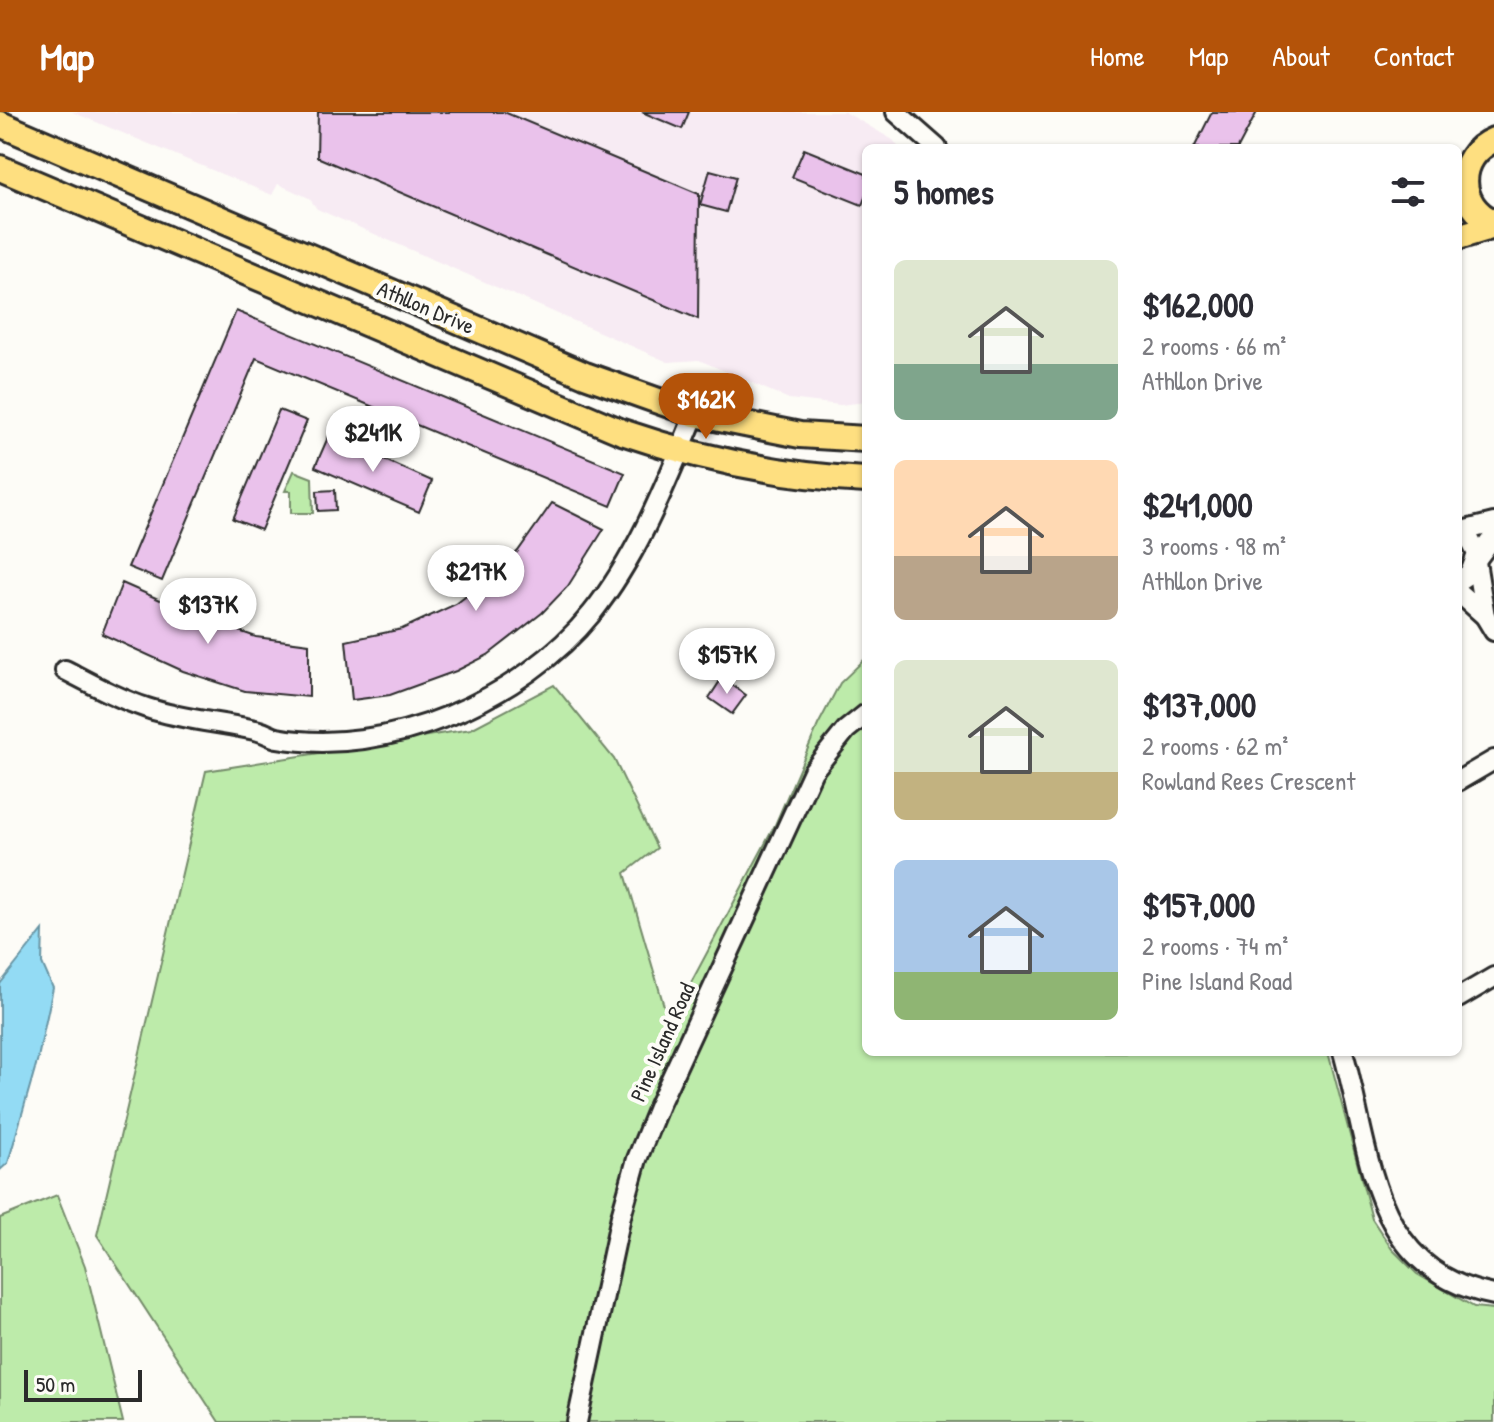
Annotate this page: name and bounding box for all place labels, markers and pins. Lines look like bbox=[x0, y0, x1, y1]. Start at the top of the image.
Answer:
pin: $162K bbox=[650, 373, 762, 441]
pin: $241K bbox=[317, 406, 429, 474]
pin: $217K bbox=[420, 545, 532, 613]
pin: $137K bbox=[152, 578, 264, 646]
pin: $157K bbox=[671, 628, 783, 696]

